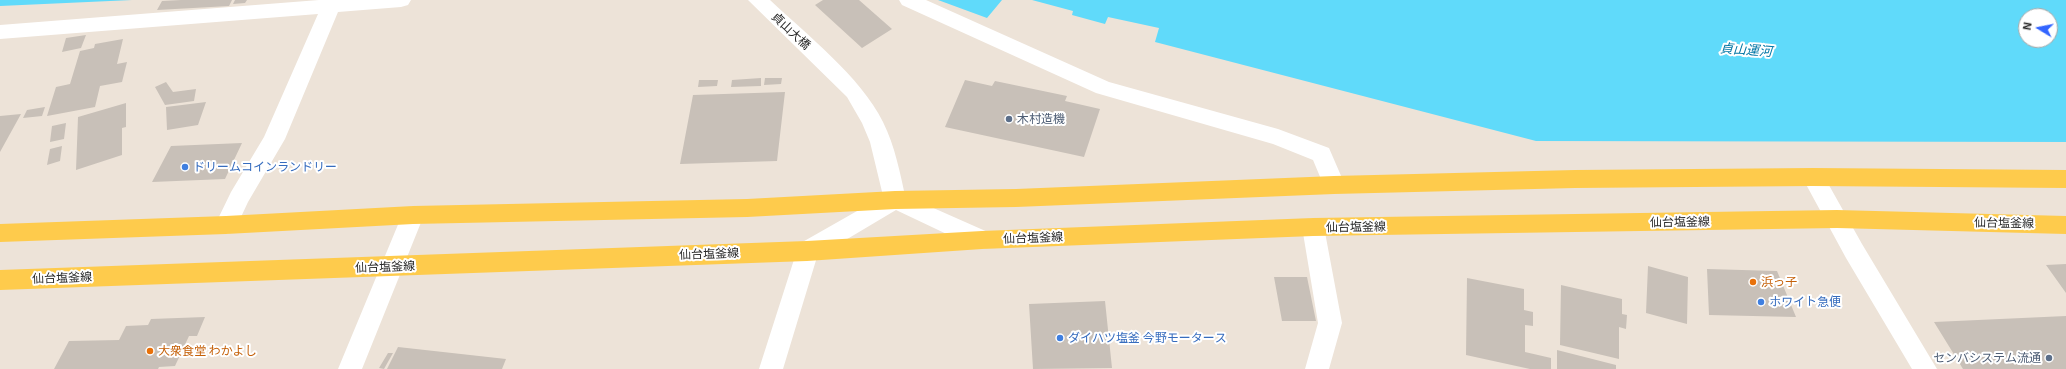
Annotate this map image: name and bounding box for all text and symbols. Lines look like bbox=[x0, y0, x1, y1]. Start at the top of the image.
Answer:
north arrow bbox=[2018, 8, 2058, 48]
street label: 貞山大橋 bbox=[769, 9, 813, 53]
text: N bbox=[2020, 21, 2034, 31]
water label: 貞山運河 bbox=[1720, 40, 1772, 60]
place label: 木村造機 bbox=[1017, 112, 1065, 126]
marker: 木村造機 bbox=[1004, 114, 1014, 124]
place label: ドリームコインランドリー bbox=[193, 160, 337, 174]
marker: ドリームコインランドリー bbox=[180, 162, 190, 172]
street label: 仙台塩釜線 bbox=[1650, 214, 1710, 230]
street label: 仙台塩釜線 bbox=[1974, 215, 2034, 231]
street label: 仙台塩釜線 bbox=[1326, 219, 1386, 235]
street label: 仙台塩釜線 bbox=[1003, 230, 1063, 246]
street label: 仙台塩釜線 bbox=[679, 246, 739, 262]
street label: 仙台塩釜線 bbox=[355, 259, 415, 275]
street label: 仙台塩釜線 bbox=[32, 270, 92, 286]
place label: 浜っ子 bbox=[1761, 275, 1797, 289]
marker: 浜っ子 bbox=[1748, 277, 1758, 287]
place label: ホワイト急便 bbox=[1769, 295, 1841, 309]
marker: ホワイト急便 bbox=[1756, 297, 1766, 307]
place label: ダイハツ塩釜 今野モータース bbox=[1068, 331, 1227, 345]
marker: ダイハツ塩釜 今野モータース bbox=[1055, 333, 1065, 343]
place label: 大衆食堂 わかよし bbox=[158, 344, 257, 358]
marker: 大衆食堂 わかよし bbox=[145, 346, 155, 356]
place label: センバシステム流通 bbox=[1933, 351, 2041, 365]
marker: センバシステム流通 bbox=[2044, 353, 2054, 363]

